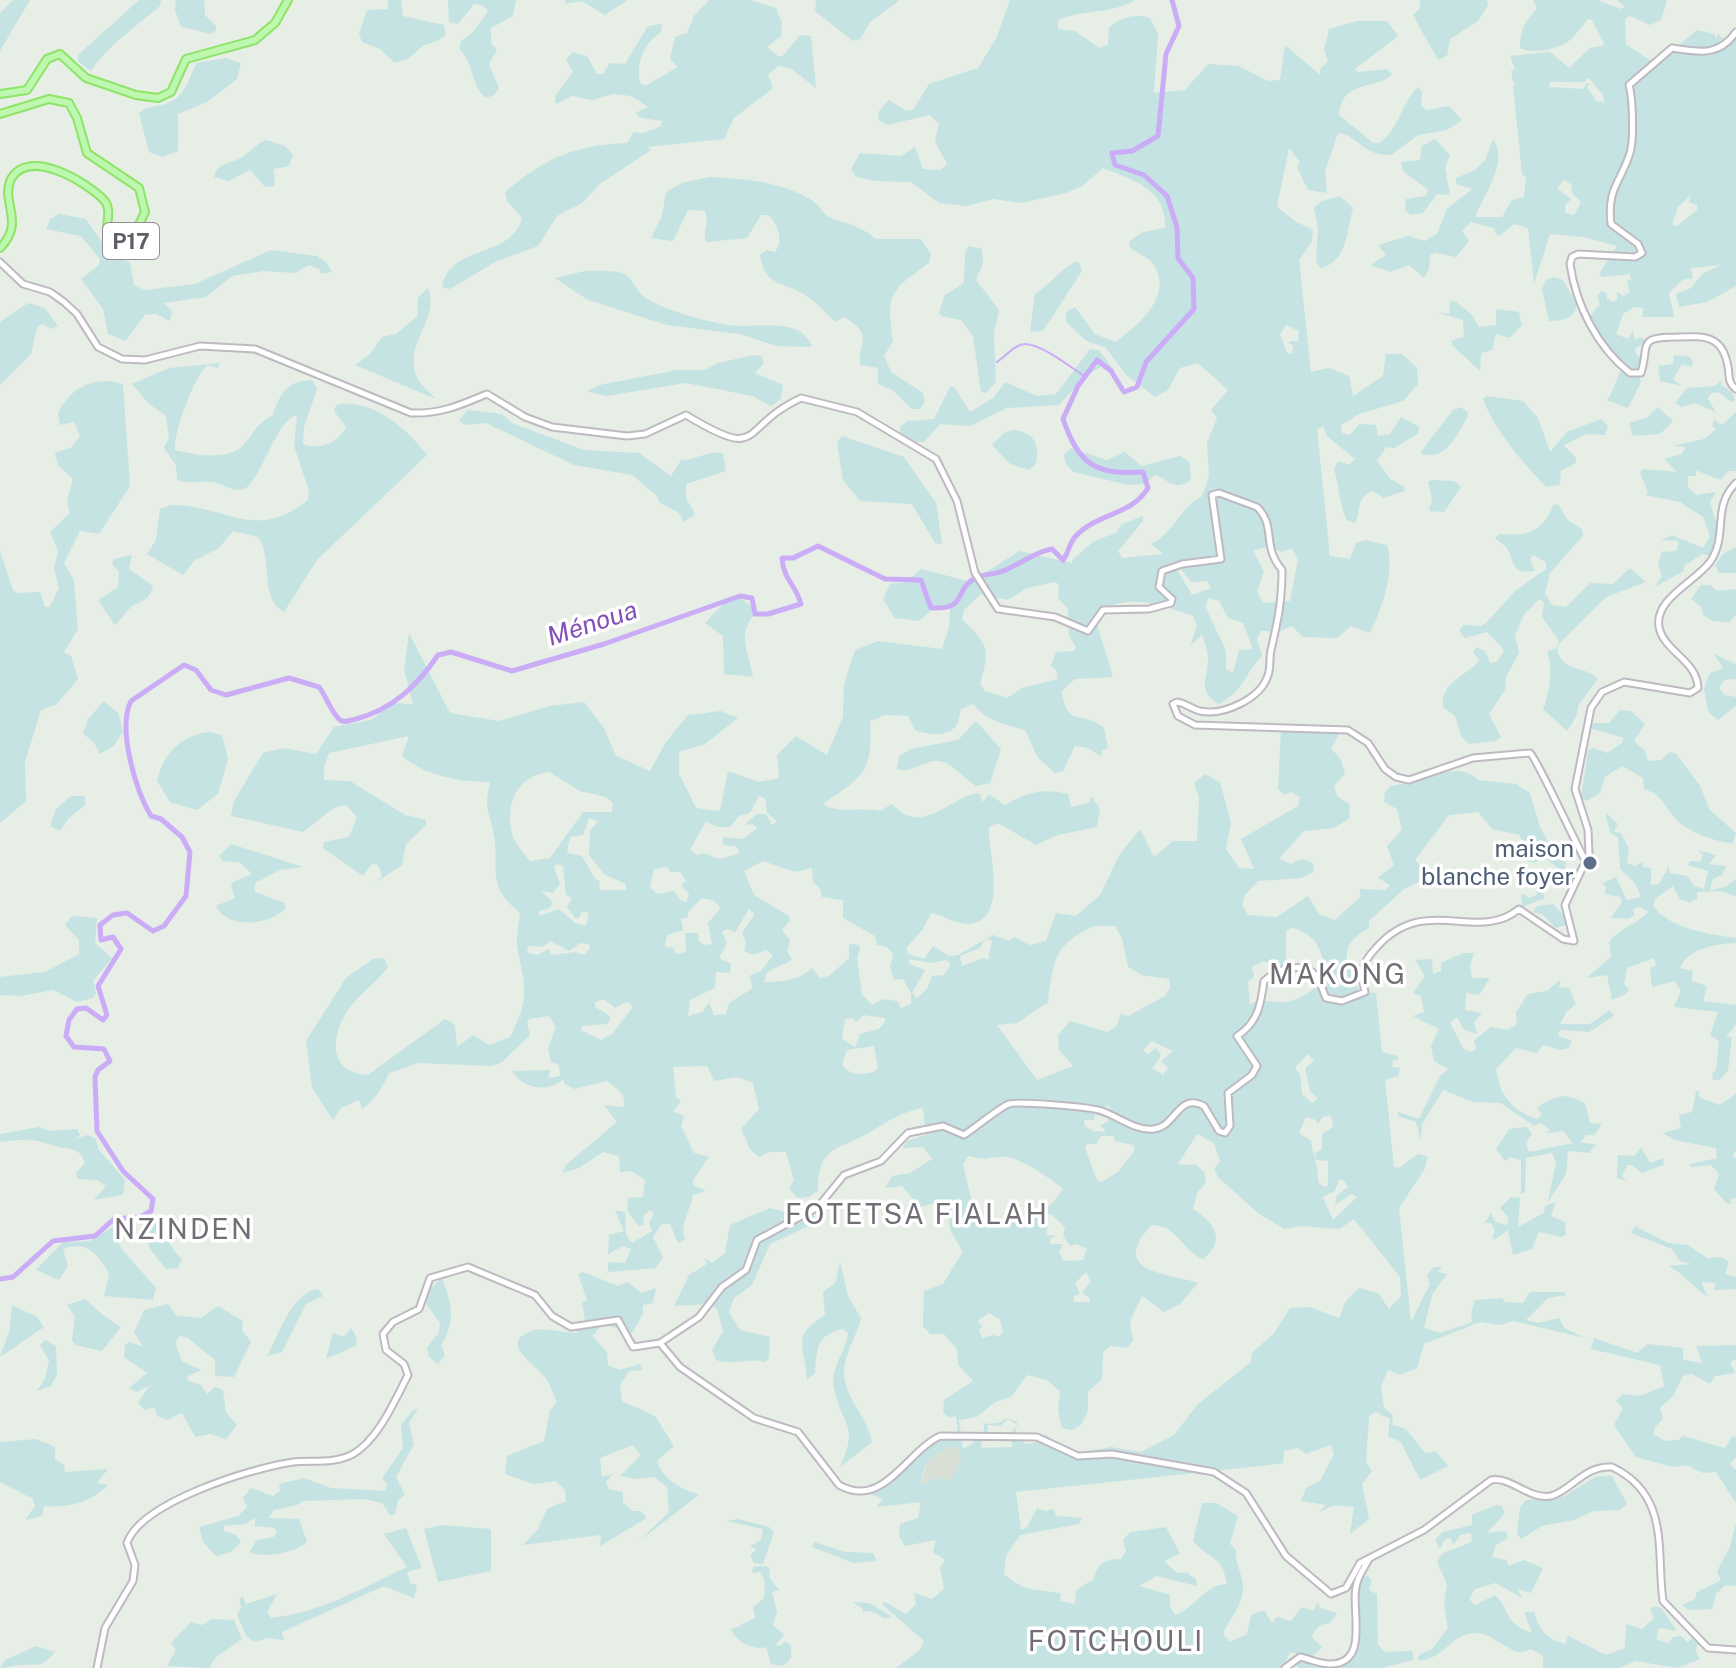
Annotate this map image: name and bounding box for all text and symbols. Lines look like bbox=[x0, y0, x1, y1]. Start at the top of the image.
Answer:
road number: P17 bbox=[103, 223, 159, 259]
water label: Ménoua bbox=[543, 593, 641, 652]
place label: maison blanche foyer bbox=[1421, 834, 1574, 890]
marker: maison blanche foyer bbox=[1581, 854, 1599, 872]
district label: MAKONG bbox=[1269, 957, 1407, 990]
district label: FOTETSA FIALAH bbox=[785, 1197, 1049, 1230]
district label: NZINDEN bbox=[114, 1212, 254, 1245]
district label: FOTCHOULI bbox=[1028, 1624, 1204, 1657]

